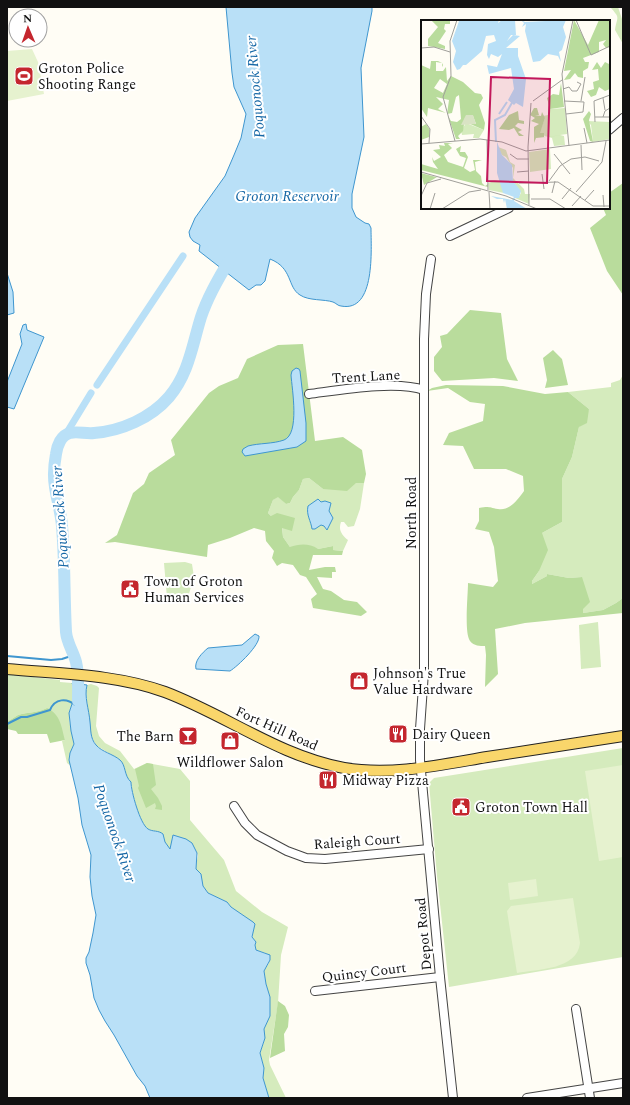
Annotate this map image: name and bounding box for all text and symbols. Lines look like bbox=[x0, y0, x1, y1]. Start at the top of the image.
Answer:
north arrow bbox=[8, 8, 48, 48]
text: N bbox=[23, 10, 32, 27]
inset map bbox=[421, 20, 610, 209]
water label: Poquonock River bbox=[239, 34, 271, 139]
place label: Groton Police Shooting Range bbox=[38, 58, 136, 95]
sports icon: Groton Police Shooting Range bbox=[13, 65, 35, 87]
water label: Groton Reservoir bbox=[235, 185, 340, 208]
street label: Trent Lane bbox=[331, 364, 401, 389]
water label: Poquonock River bbox=[45, 464, 76, 569]
street label: North Road bbox=[401, 477, 422, 549]
place label: Town of Groton Human Services bbox=[144, 571, 244, 608]
public building icon: Town of Groton Human Services bbox=[119, 578, 141, 600]
place label: Johnson's True Value Hardware bbox=[373, 663, 473, 700]
shop icon: Johnson's True Value Hardware bbox=[348, 670, 370, 692]
street label: Fort Hill Road bbox=[232, 701, 322, 756]
restaurant icon: Dairy Queen bbox=[387, 723, 409, 745]
place label: Dairy Queen bbox=[412, 724, 491, 745]
bar icon: The Barn bbox=[177, 725, 199, 747]
place label: The Barn bbox=[116, 726, 174, 747]
shop icon: Wildflower Salon bbox=[219, 730, 241, 752]
place label: Wildflower Salon bbox=[176, 752, 284, 773]
restaurant icon: Midway Pizza bbox=[317, 769, 339, 791]
place label: Midway Pizza bbox=[342, 770, 429, 791]
water label: Poquonock River bbox=[87, 781, 142, 886]
public building icon: Groton Town Hall bbox=[450, 796, 472, 818]
place label: Groton Town Hall bbox=[475, 797, 588, 818]
street label: Raleigh Court bbox=[313, 828, 401, 855]
street label: Depot Road bbox=[410, 896, 437, 971]
street label: Quincy Court bbox=[321, 957, 407, 988]

